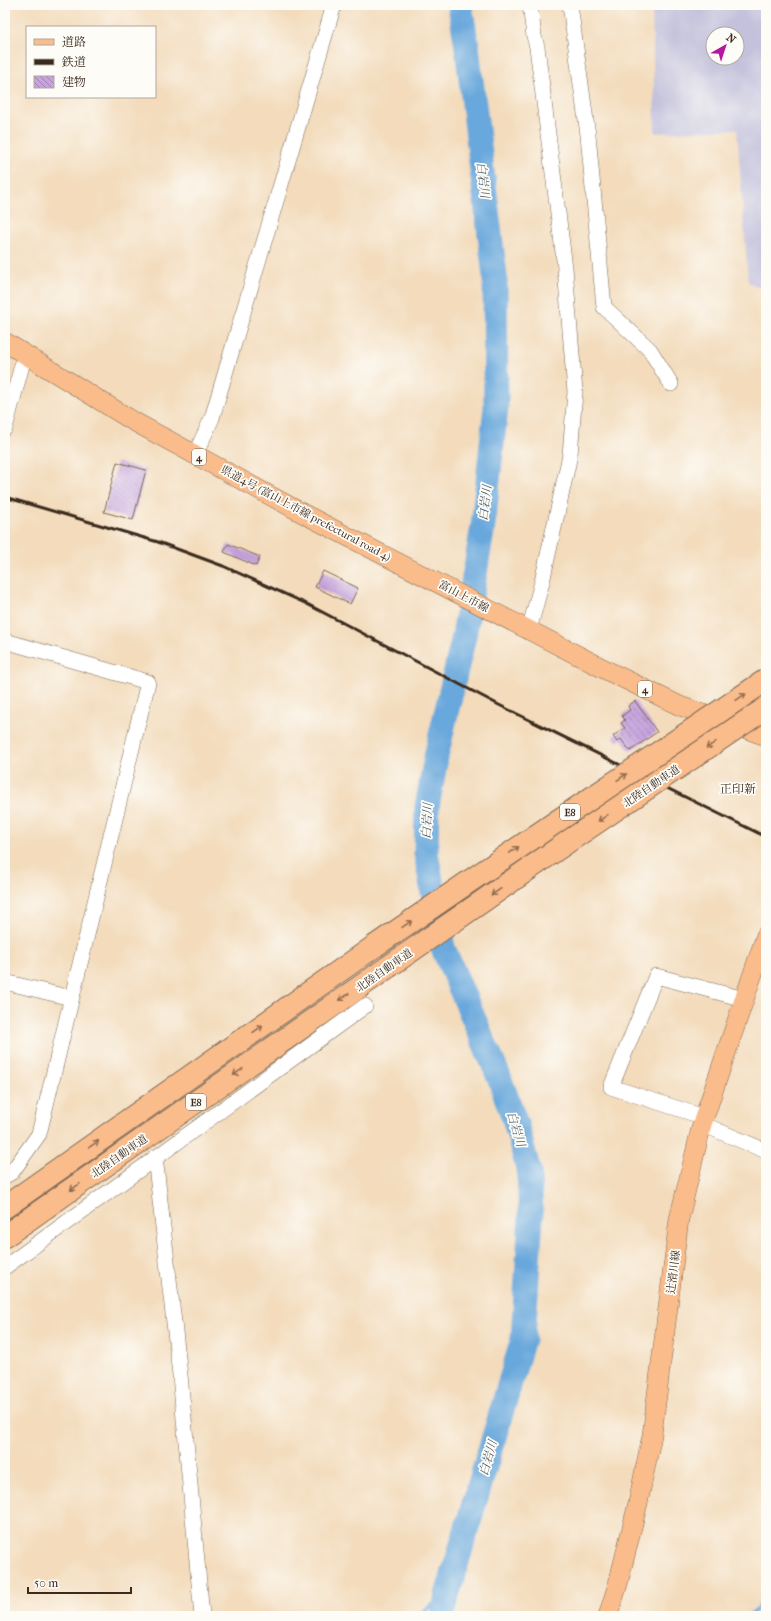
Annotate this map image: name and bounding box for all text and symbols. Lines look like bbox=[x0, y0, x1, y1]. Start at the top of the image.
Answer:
legend bbox=[26, 26, 156, 98]
north arrow bbox=[705, 26, 745, 66]
text: N bbox=[724, 31, 739, 47]
text: 道路 bbox=[62, 35, 86, 49]
text: 鉄道 bbox=[61, 55, 86, 69]
text: 建物 bbox=[62, 75, 86, 89]
water label: 白岩川 bbox=[474, 161, 492, 201]
road number: 4 bbox=[192, 449, 206, 465]
street label: 県道4号 (富山上市線 prefectural road 4) bbox=[219, 463, 393, 564]
water label: 白岩川 bbox=[476, 482, 494, 522]
street label: 富山上市線 bbox=[436, 578, 491, 615]
road number: 4 bbox=[638, 681, 652, 697]
one-way arrow bbox=[735, 692, 747, 700]
one-way arrow bbox=[705, 741, 716, 750]
street label: 北陸自動車道 bbox=[620, 763, 682, 810]
one-way arrow bbox=[616, 773, 627, 781]
district label: 正印新 bbox=[720, 782, 756, 796]
water label: 白岩川 bbox=[419, 801, 435, 839]
road number: E8 bbox=[560, 804, 580, 820]
one-way arrow bbox=[598, 814, 609, 822]
one-way arrow bbox=[509, 846, 520, 854]
one-way arrow bbox=[491, 888, 502, 896]
one-way arrow bbox=[402, 920, 413, 928]
street label: 北陸自動車道 bbox=[354, 946, 415, 995]
one-way arrow bbox=[339, 993, 350, 1001]
one-way arrow bbox=[252, 1025, 263, 1033]
one-way arrow bbox=[233, 1068, 244, 1076]
road number: E8 bbox=[186, 1094, 206, 1110]
water label: 白岩川 bbox=[504, 1110, 529, 1150]
street label: 北陸自動車道 bbox=[89, 1132, 150, 1181]
one-way arrow bbox=[88, 1140, 99, 1148]
one-way arrow bbox=[69, 1183, 80, 1191]
street label: 辻滑川線 bbox=[664, 1249, 683, 1295]
water label: 白岩川 bbox=[476, 1437, 500, 1477]
scale bar bbox=[28, 1569, 131, 1595]
text: 50 m bbox=[34, 1576, 58, 1590]

